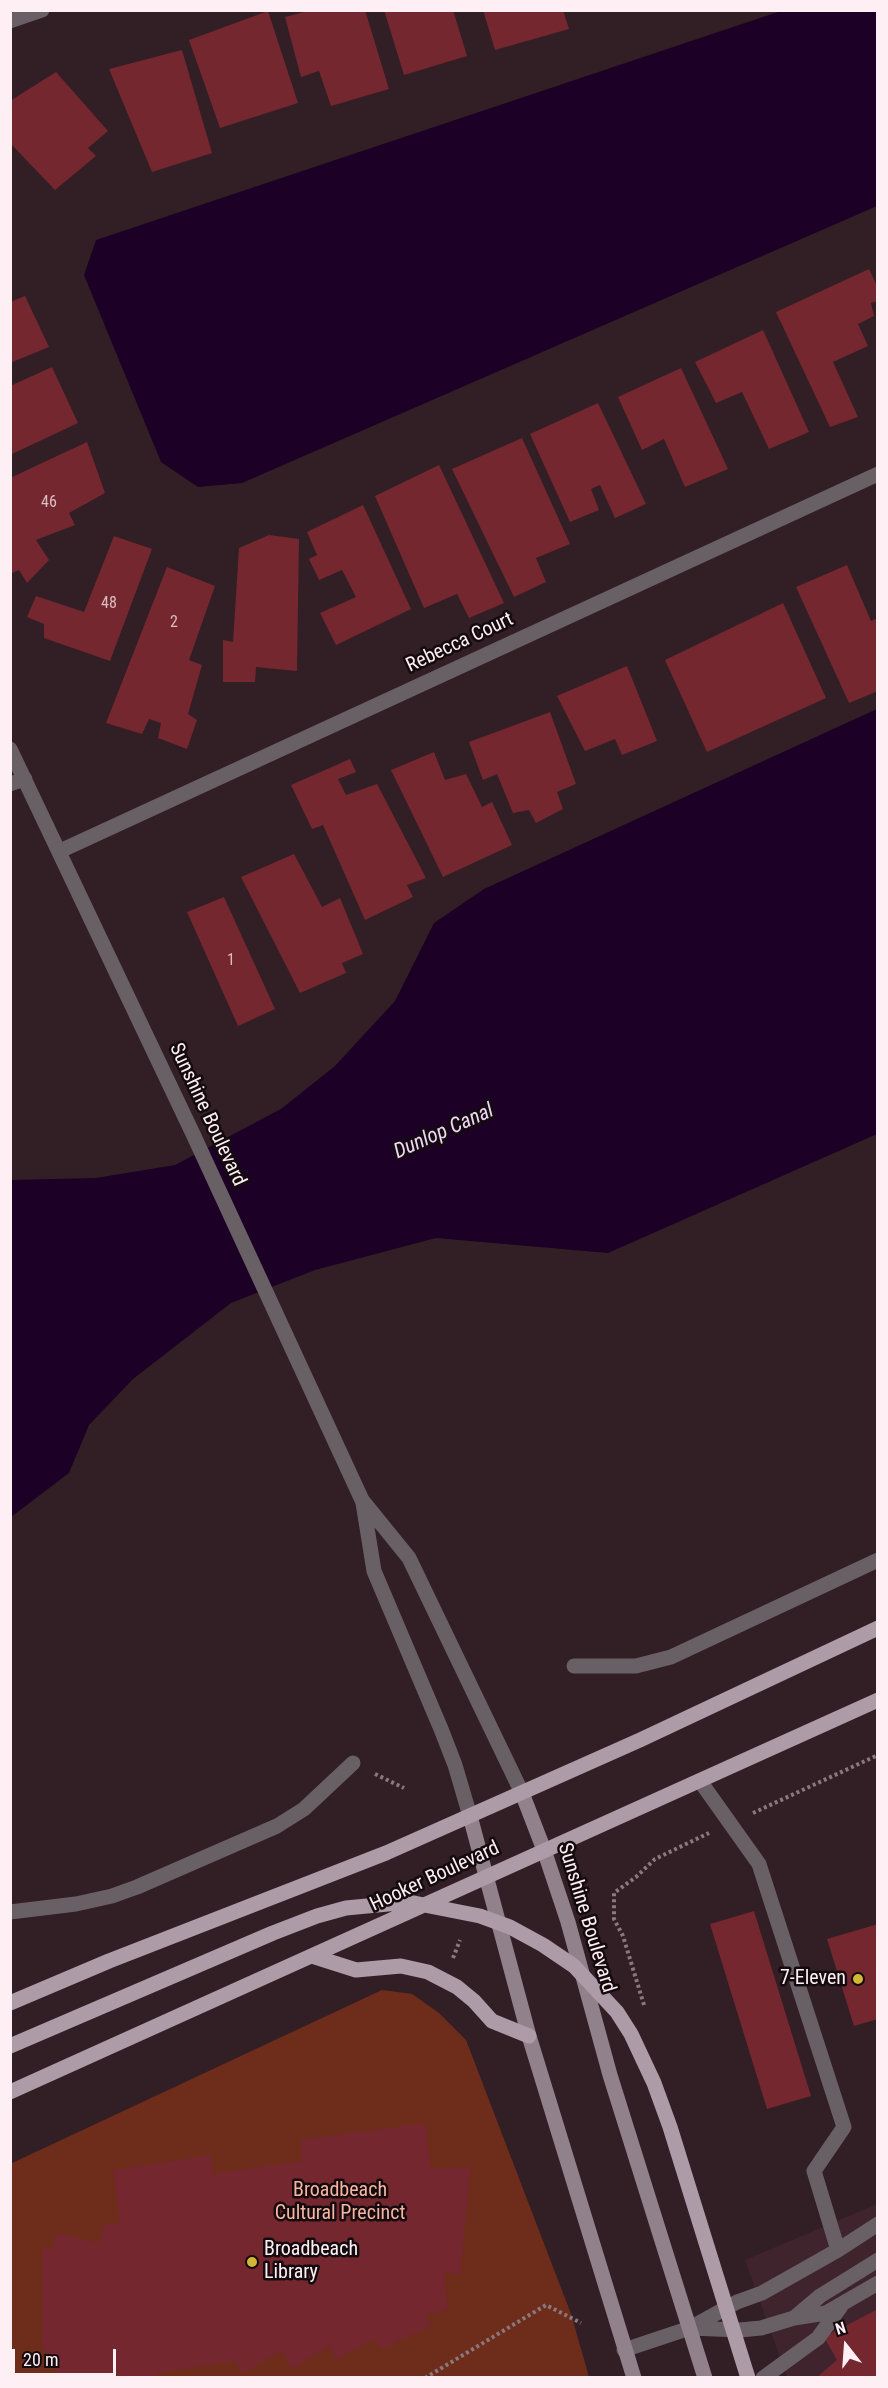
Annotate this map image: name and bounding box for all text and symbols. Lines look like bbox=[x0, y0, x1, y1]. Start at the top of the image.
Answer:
house number: 46 bbox=[41, 493, 57, 513]
house number: 48 bbox=[101, 594, 117, 614]
street label: Rebecca Court bbox=[403, 608, 517, 678]
house number: 2 bbox=[170, 613, 178, 633]
house number: 1 bbox=[227, 951, 235, 971]
street label: Sunshine Boulevard bbox=[163, 1040, 251, 1190]
water label: Dunlop Canal bbox=[390, 1099, 498, 1165]
street label: Hooker Boulevard bbox=[367, 1837, 503, 1917]
street label: Sunshine Boulevard bbox=[552, 1840, 620, 1996]
place label: 7-Eleven bbox=[780, 1967, 846, 1991]
marker: 7-Eleven bbox=[851, 1972, 865, 1986]
park label: Broadbeach Cultural Precinct bbox=[275, 2179, 405, 2226]
place label: Broadbeach Library bbox=[264, 2238, 358, 2285]
marker: Broadbeach Library bbox=[245, 2255, 259, 2269]
north arrow bbox=[816, 2316, 876, 2376]
text: N bbox=[833, 2318, 848, 2339]
scale bar bbox=[15, 2337, 118, 2375]
text: 20 m bbox=[23, 2349, 58, 2370]

